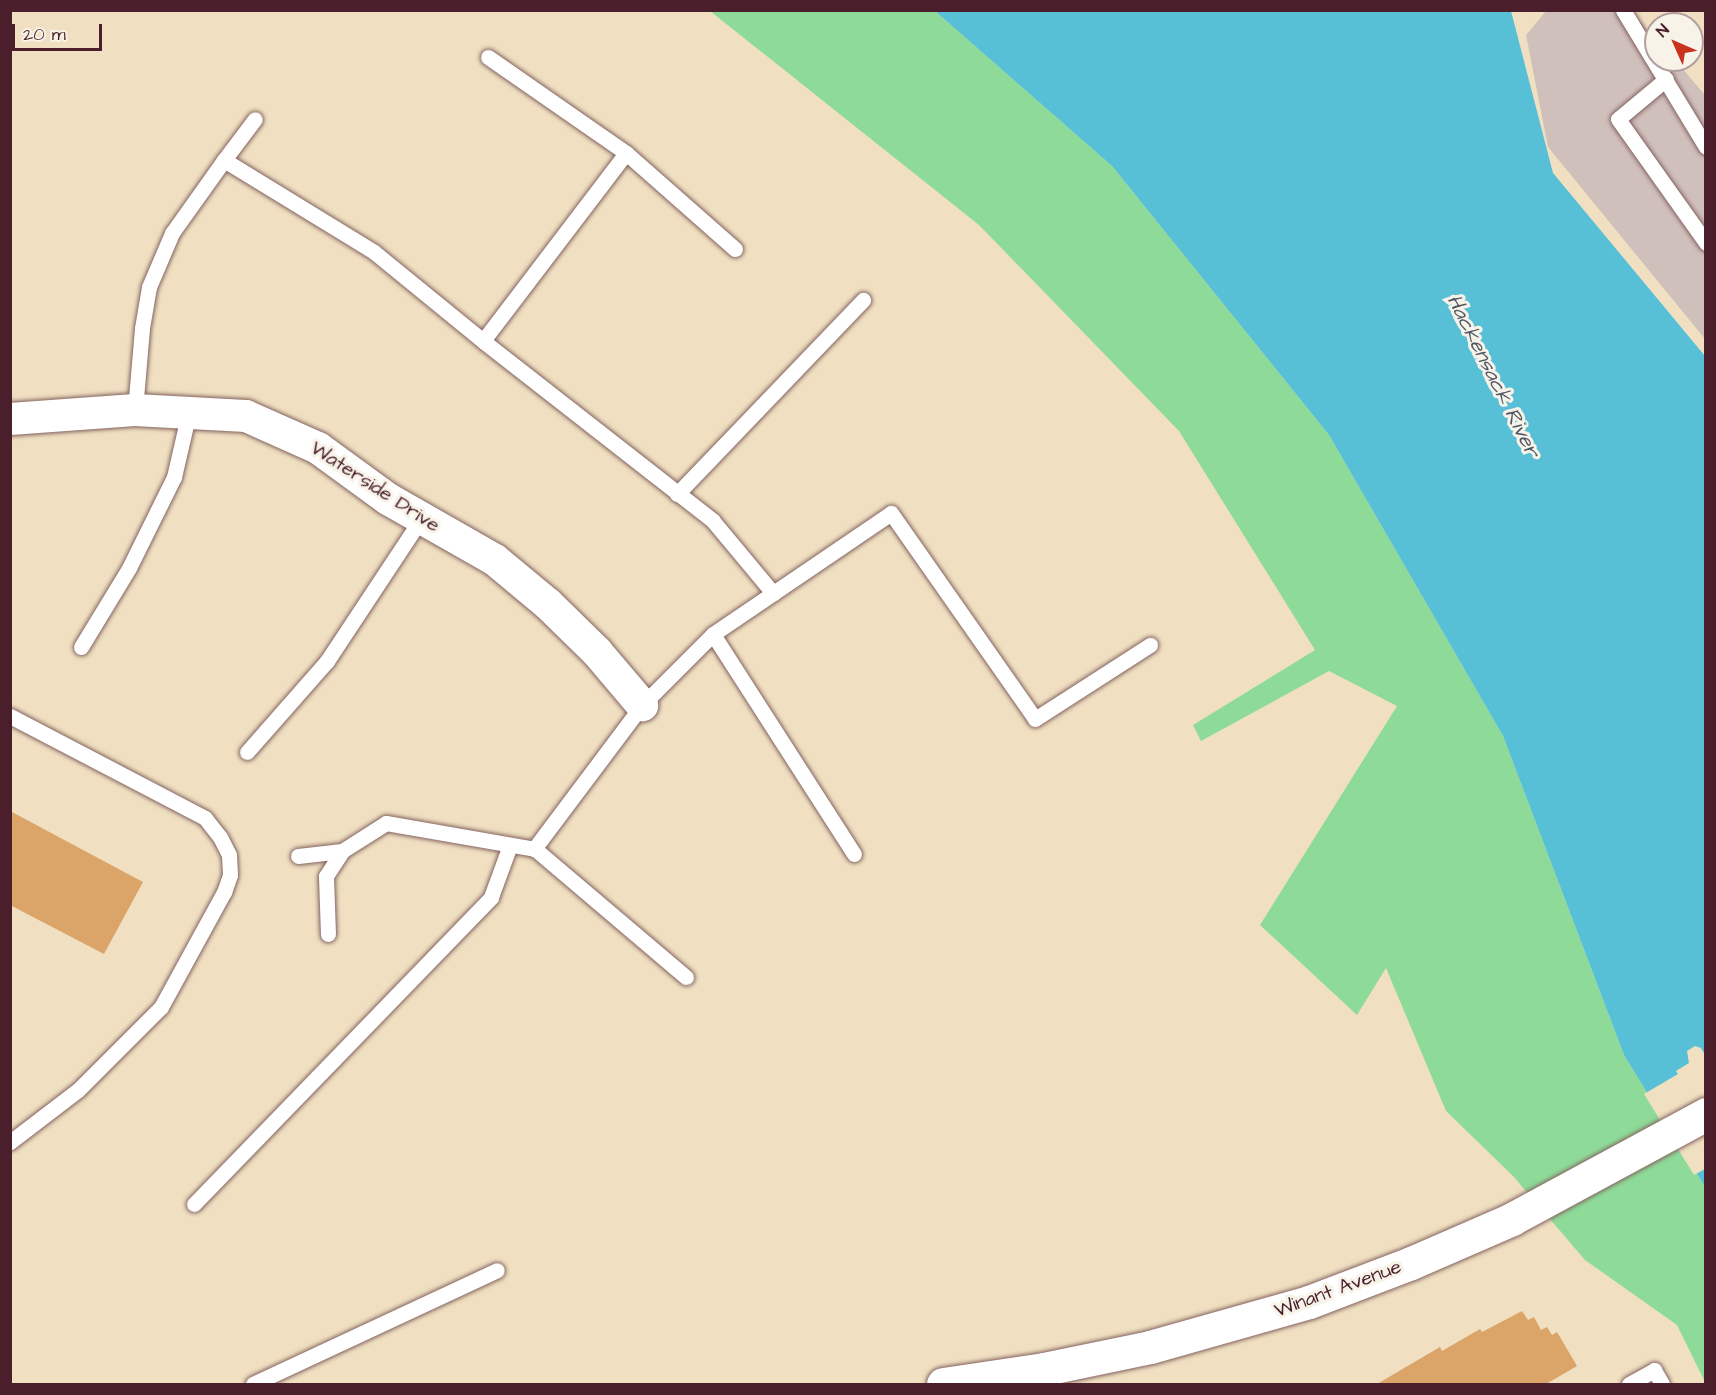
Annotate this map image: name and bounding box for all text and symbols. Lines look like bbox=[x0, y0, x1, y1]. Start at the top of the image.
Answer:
scale bar bbox=[15, 12, 105, 50]
north arrow bbox=[1644, 12, 1704, 72]
text: N bbox=[1651, 19, 1674, 42]
text: 20 m bbox=[23, 22, 66, 47]
water label: Hackensack River bbox=[1441, 290, 1545, 462]
street label: Waterside Drive bbox=[306, 436, 444, 538]
street label: Winant Avenue bbox=[1271, 1255, 1405, 1323]

